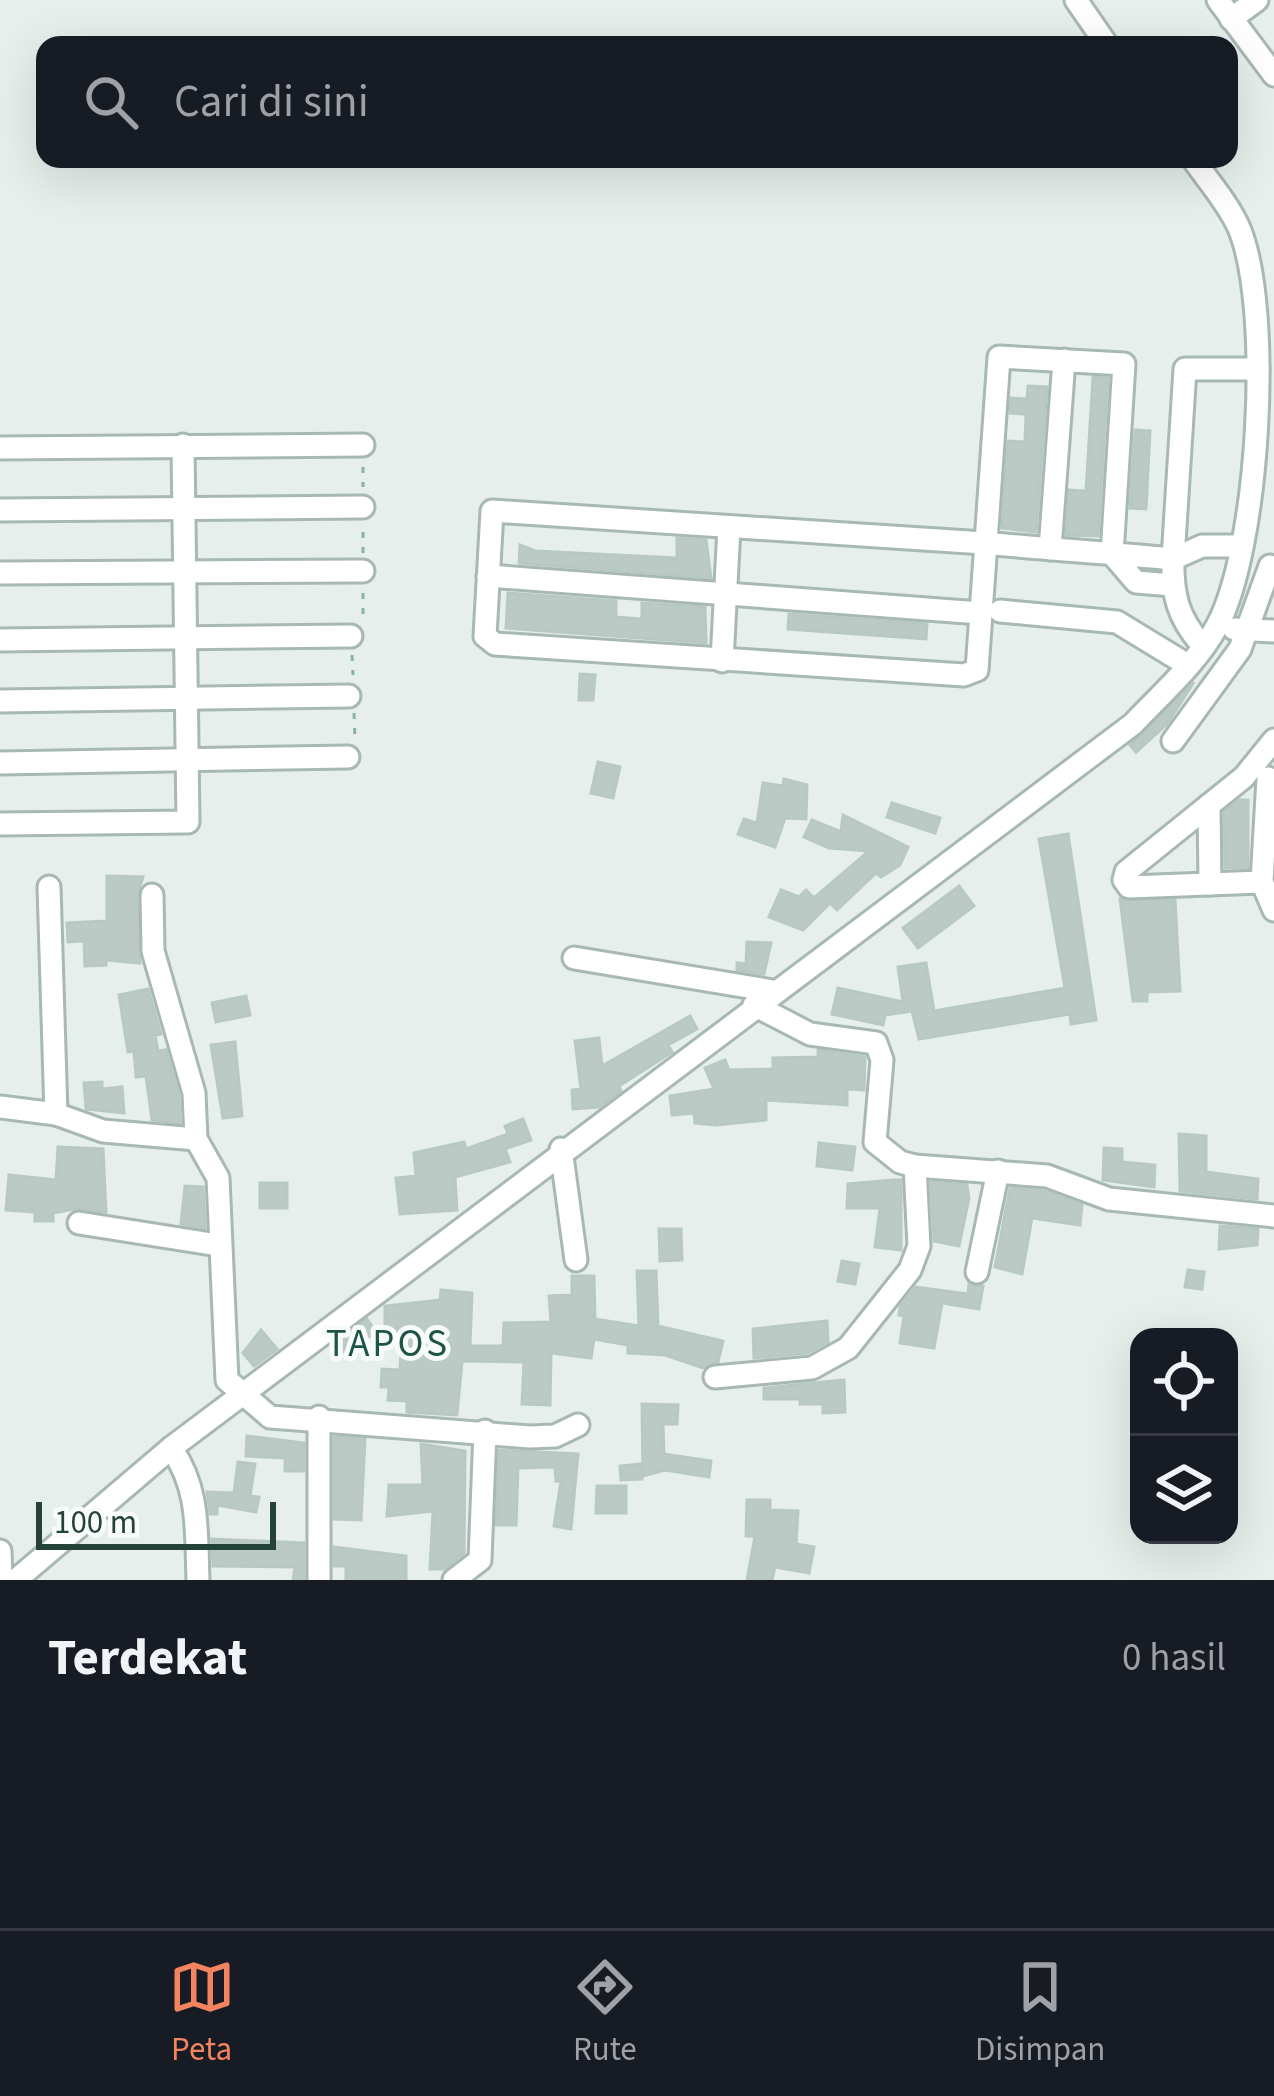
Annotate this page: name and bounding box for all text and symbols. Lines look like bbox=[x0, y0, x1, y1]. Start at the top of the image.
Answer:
search box bbox=[36, 36, 1238, 168]
icon: search bbox=[78, 69, 144, 135]
text: Cari di sini bbox=[174, 70, 369, 134]
district label: TAPOS bbox=[326, 1316, 450, 1372]
map controls bbox=[1130, 1328, 1238, 1544]
button: locate bbox=[1130, 1328, 1238, 1436]
button: layers bbox=[1130, 1436, 1238, 1544]
scale bar bbox=[36, 1496, 276, 1549]
text: 100 m bbox=[54, 1499, 137, 1546]
text: Terdekat bbox=[48, 1622, 247, 1694]
text: 0 hasil bbox=[1122, 1630, 1226, 1686]
tab: Peta bbox=[169, 1954, 235, 2073]
tab: Rute bbox=[572, 1954, 638, 2073]
tab: Disimpan bbox=[975, 1954, 1105, 2073]

